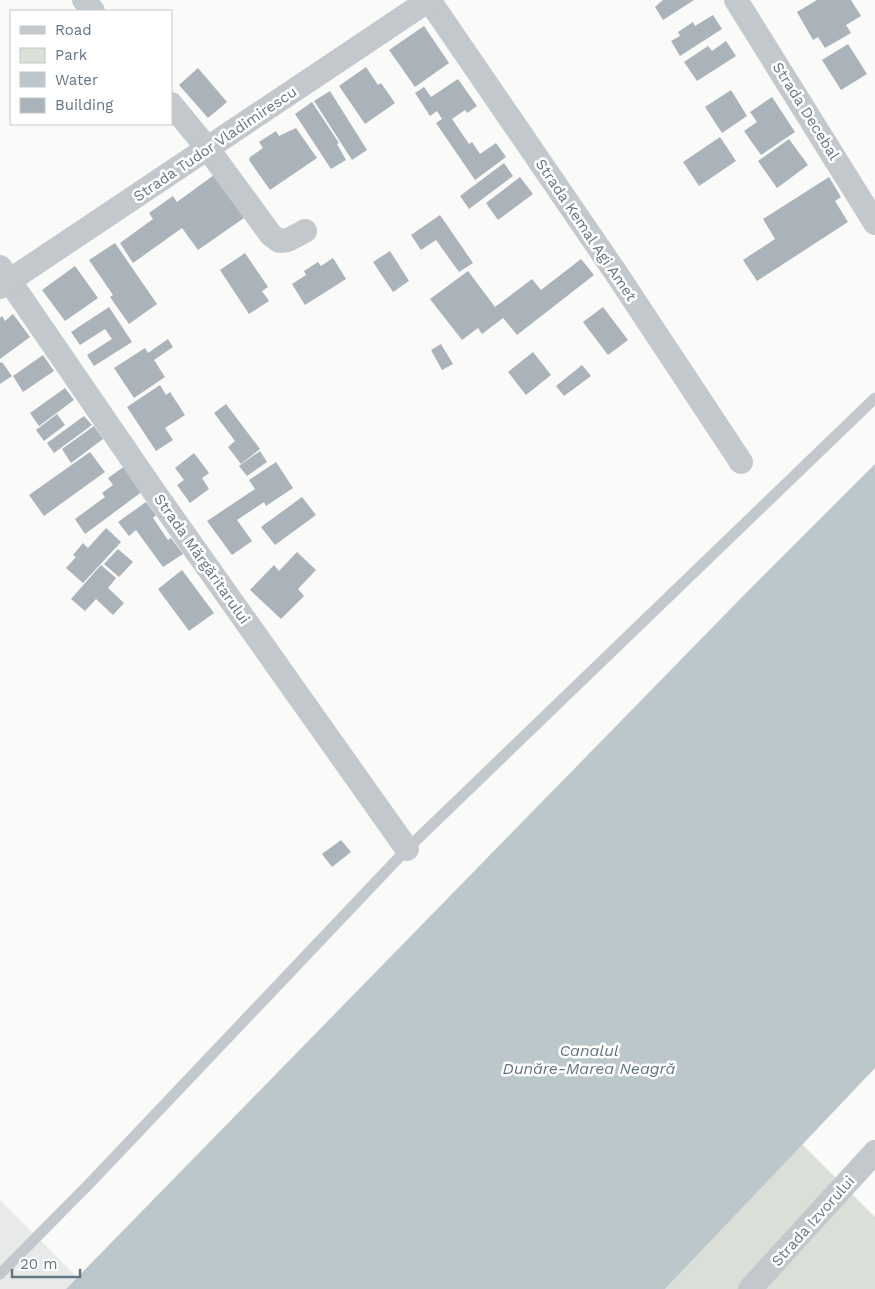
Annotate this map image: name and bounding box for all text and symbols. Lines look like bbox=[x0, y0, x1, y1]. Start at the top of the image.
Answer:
legend bbox=[10, 10, 172, 125]
text: Road bbox=[55, 21, 92, 39]
text: Park bbox=[55, 46, 88, 64]
street label: Strada Decebal bbox=[769, 59, 844, 164]
text: Water bbox=[55, 71, 98, 89]
street label: Strada Tudor Vladimirescu bbox=[130, 83, 300, 205]
text: Building bbox=[55, 96, 113, 114]
street label: Strada Kemal Agi Amet bbox=[532, 156, 641, 305]
street label: Strada Mărgăritarului bbox=[150, 491, 254, 627]
water label: Canalul Dunăre-Marea Neagră bbox=[503, 1041, 676, 1078]
street label: Strada Izvorului bbox=[768, 1172, 858, 1270]
scale bar bbox=[12, 1246, 80, 1278]
text: 20 m bbox=[20, 1255, 58, 1273]

